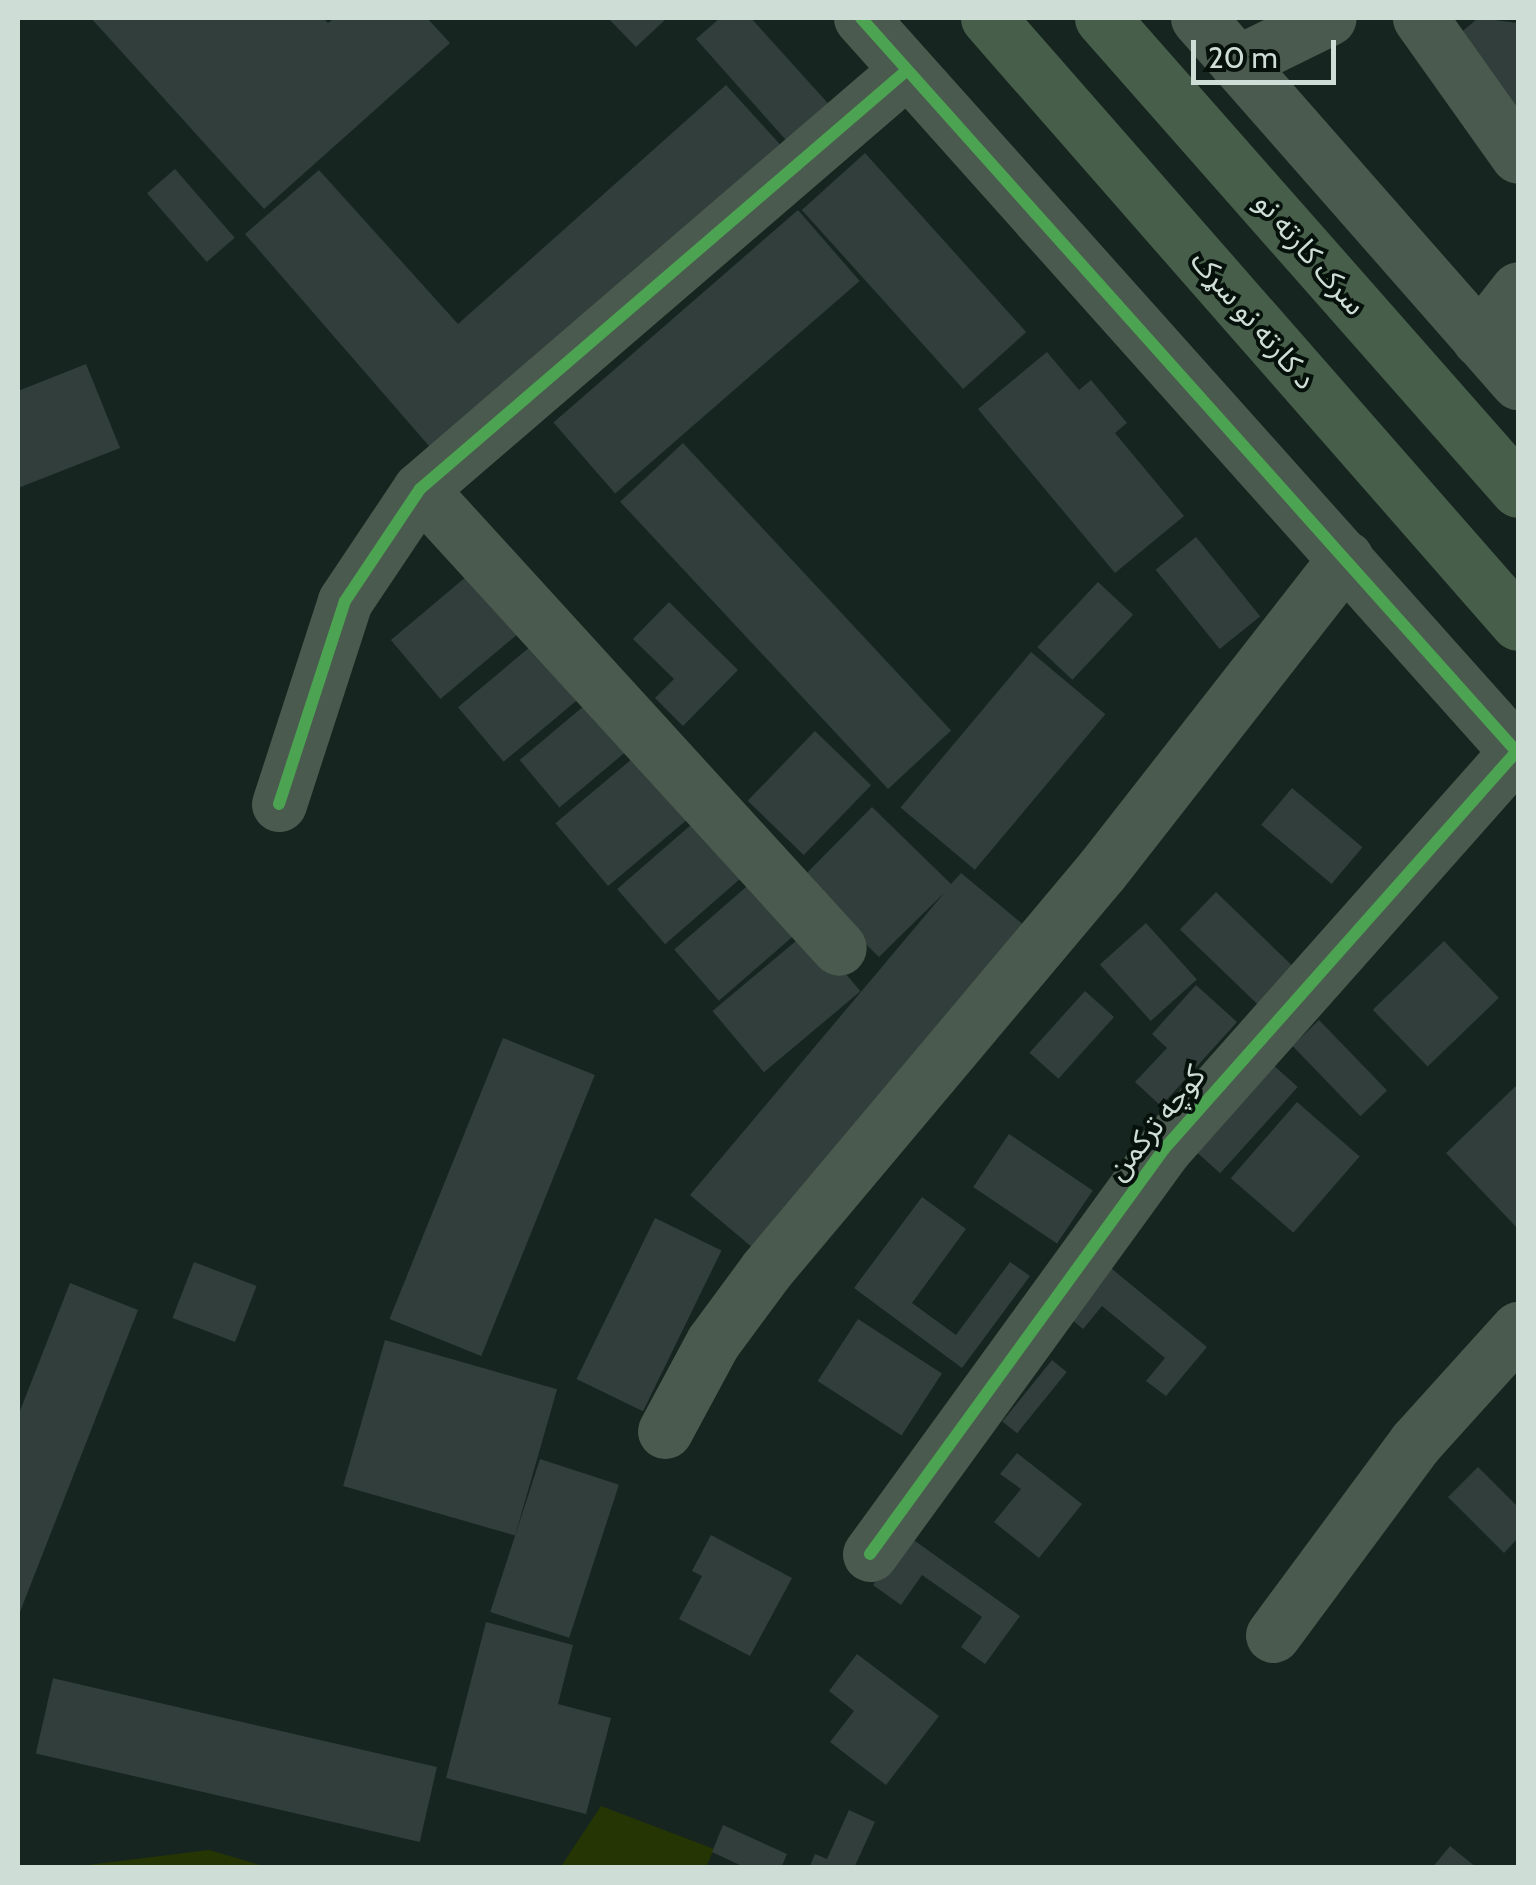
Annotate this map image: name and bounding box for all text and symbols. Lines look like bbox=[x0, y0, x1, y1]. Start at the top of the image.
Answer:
scale bar bbox=[1196, 20, 1341, 82]
text: 20 m bbox=[1208, 39, 1278, 76]
street label: سرک کارته نو bbox=[1247, 185, 1373, 323]
street label: د کارته نو سړک bbox=[1183, 243, 1323, 397]
street label: کوچه ترکمن bbox=[1099, 1059, 1213, 1187]

